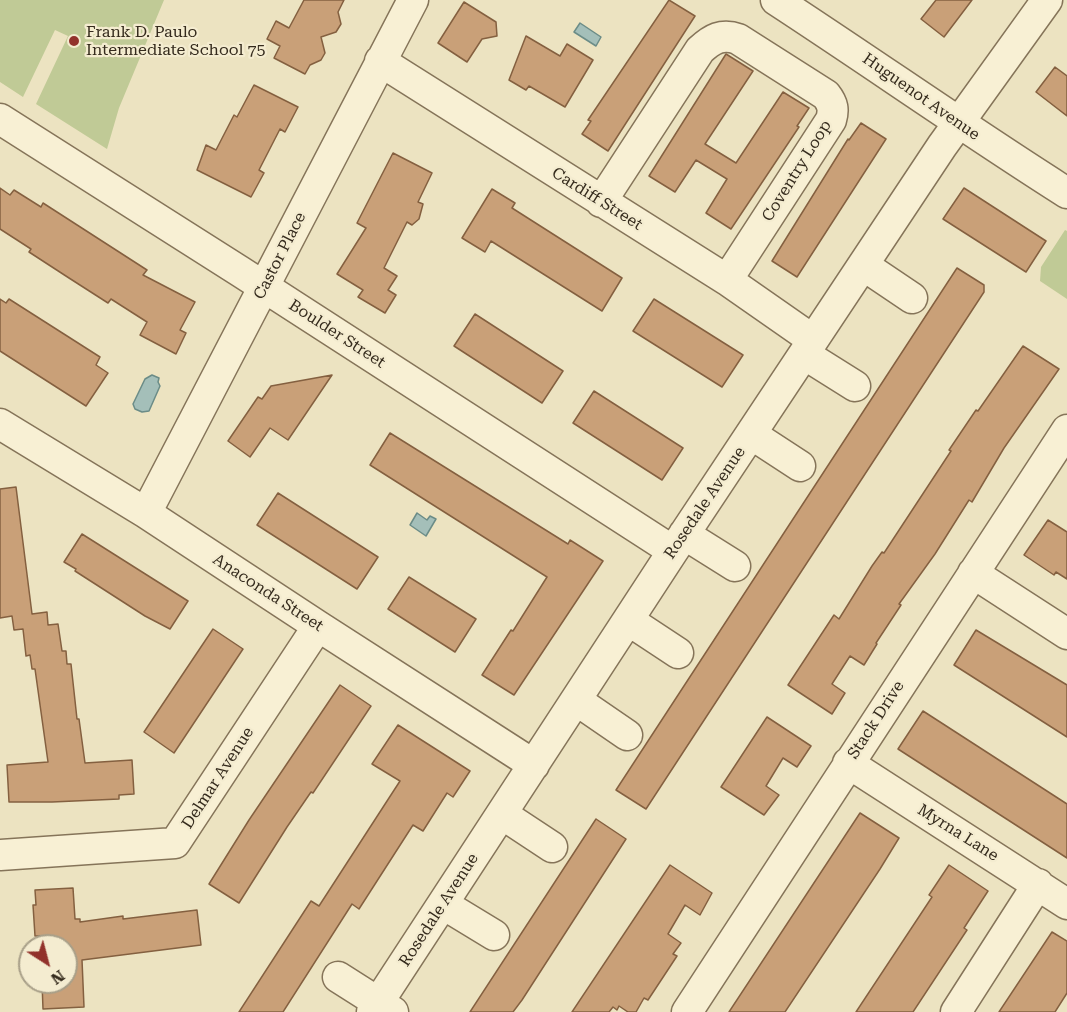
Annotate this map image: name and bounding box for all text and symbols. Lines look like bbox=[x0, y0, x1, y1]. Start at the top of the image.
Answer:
place label: Frank D. Paulo Intermediate School 75 bbox=[86, 22, 266, 60]
marker: Frank D. Paulo Intermediate School 75 bbox=[67, 34, 81, 48]
street label: Huguenot Avenue bbox=[859, 49, 983, 145]
street label: Coventry Loop bbox=[758, 117, 836, 225]
street label: Cardiff Street bbox=[548, 163, 646, 235]
street label: Castor Place bbox=[250, 209, 310, 303]
street label: Boulder Street bbox=[285, 296, 389, 372]
street label: Rosedale Avenue bbox=[660, 443, 750, 563]
street label: Anaconda Street bbox=[209, 550, 327, 636]
street label: Stack Drive bbox=[844, 677, 908, 763]
street label: Delmar Avenue bbox=[178, 724, 258, 832]
street label: Myrna Lane bbox=[914, 800, 1002, 866]
street label: Rosedale Avenue bbox=[395, 850, 483, 970]
north arrow bbox=[18, 934, 78, 994]
text: N bbox=[47, 966, 68, 989]

